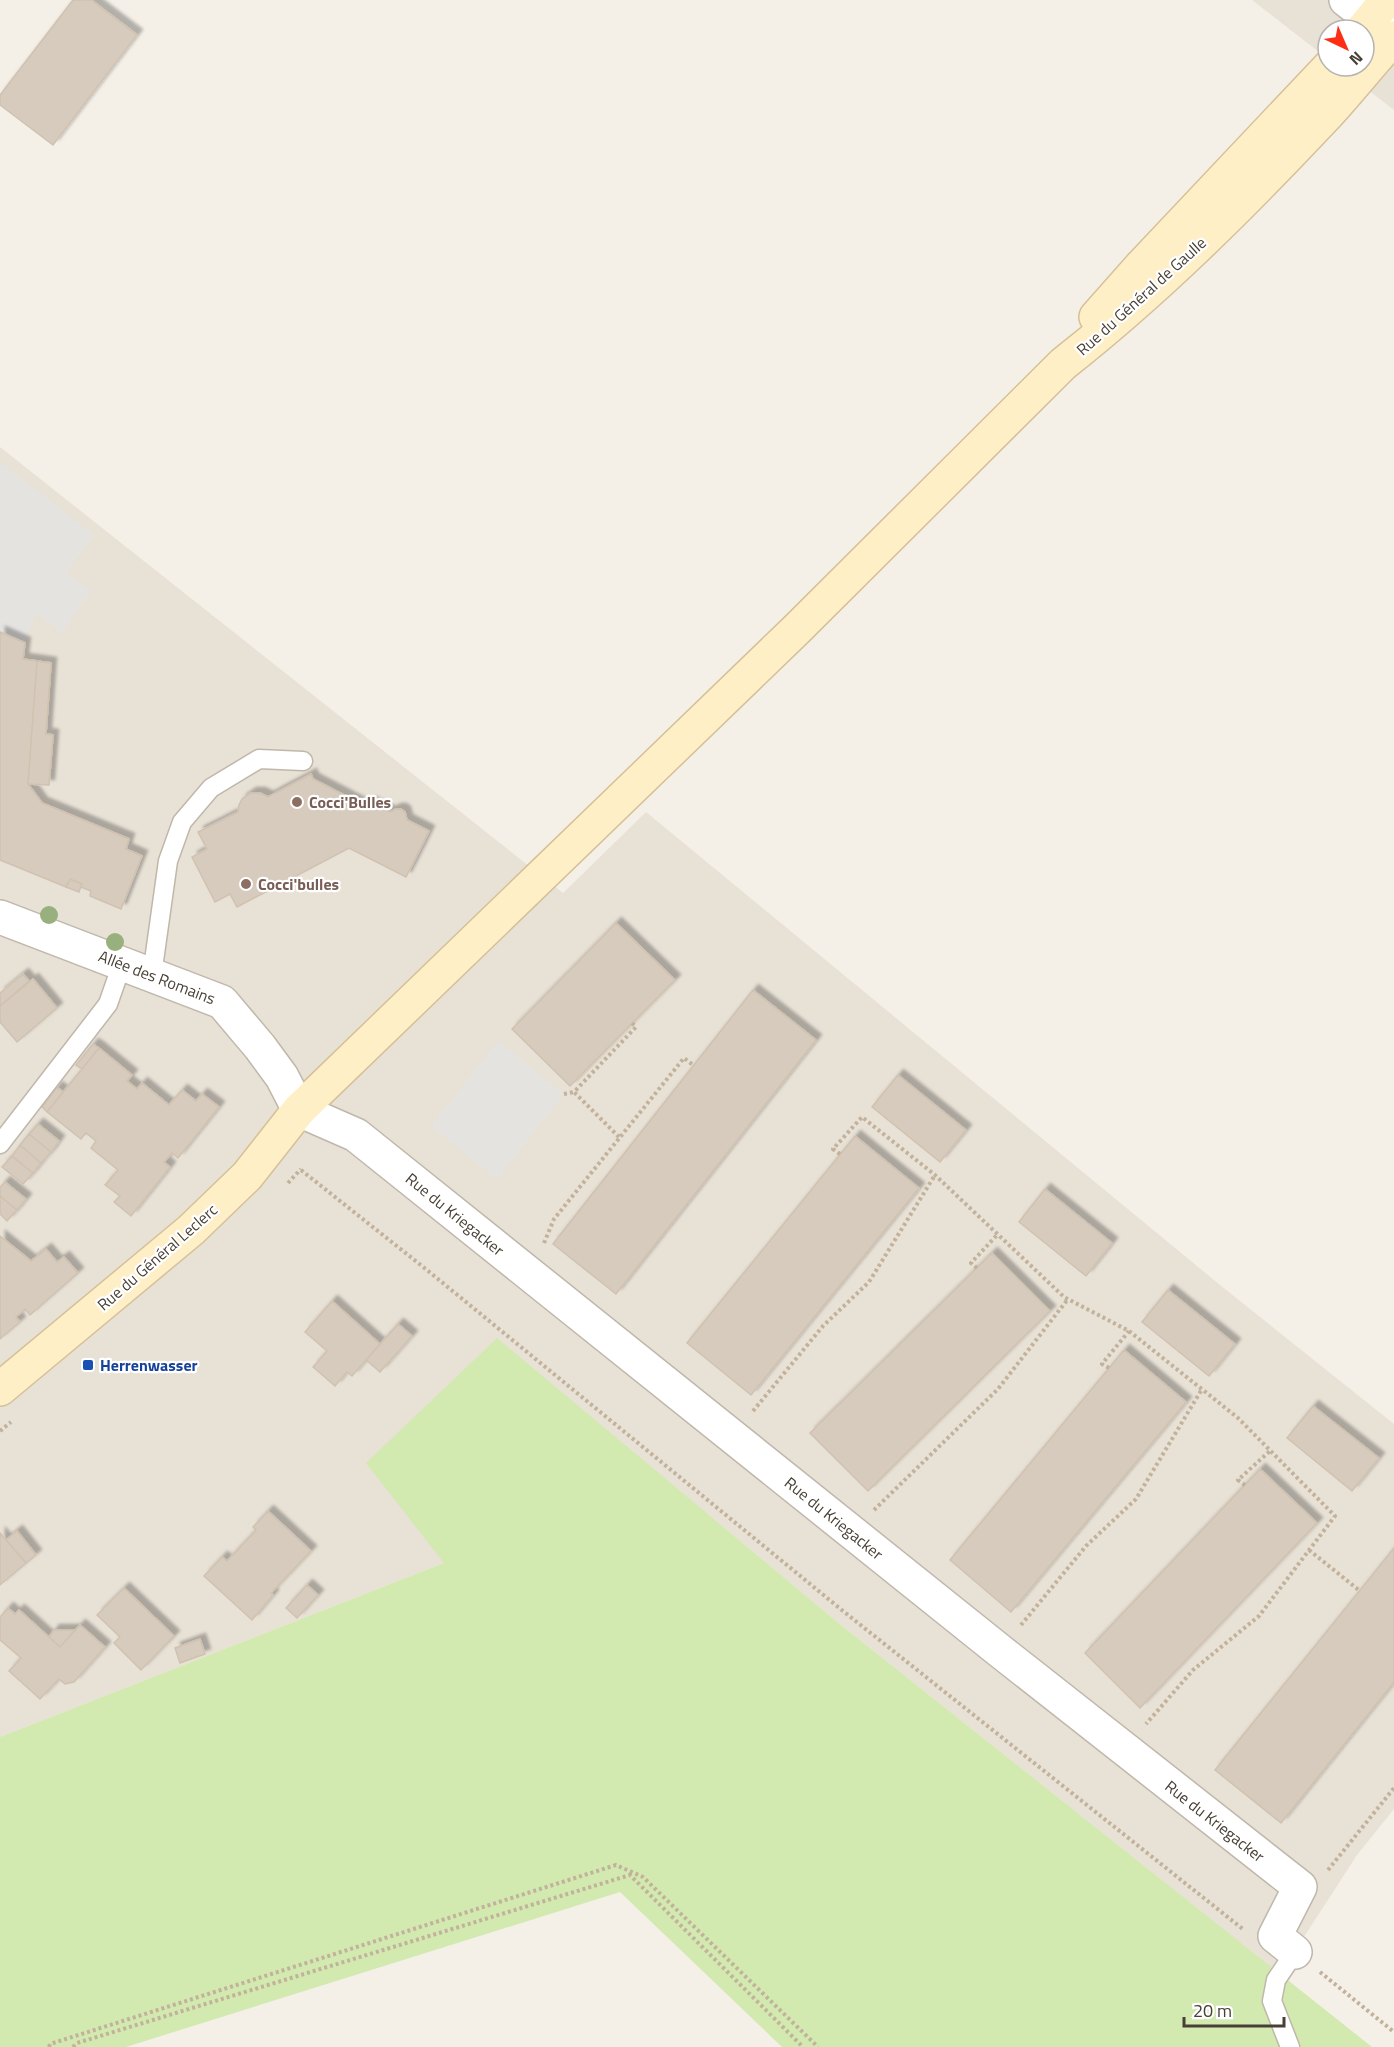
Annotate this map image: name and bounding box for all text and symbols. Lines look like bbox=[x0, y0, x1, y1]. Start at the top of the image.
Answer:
north arrow bbox=[1316, 18, 1376, 78]
text: N bbox=[1344, 46, 1369, 71]
street label: Rue du Général de Gaulle bbox=[1071, 231, 1211, 361]
place label: Cocci'Bulles bbox=[309, 790, 391, 814]
marker: Cocci'Bulles bbox=[290, 795, 304, 809]
place label: Cocci'bulles bbox=[258, 872, 339, 896]
marker: Cocci'bulles bbox=[239, 877, 253, 891]
street label: Allée des Romains bbox=[95, 944, 219, 1010]
street label: Rue du Kriegacker bbox=[400, 1167, 510, 1262]
street label: Rue du Général Leclerc bbox=[92, 1198, 222, 1316]
place label: Herrenwasser bbox=[100, 1353, 198, 1377]
marker: Herrenwasser bbox=[81, 1358, 95, 1372]
street label: Rue du Kriegacker bbox=[779, 1471, 889, 1566]
street label: Rue du Kriegacker bbox=[1160, 1774, 1270, 1868]
scale bar bbox=[1184, 1990, 1284, 2028]
text: 20 m bbox=[1193, 1997, 1232, 2024]

